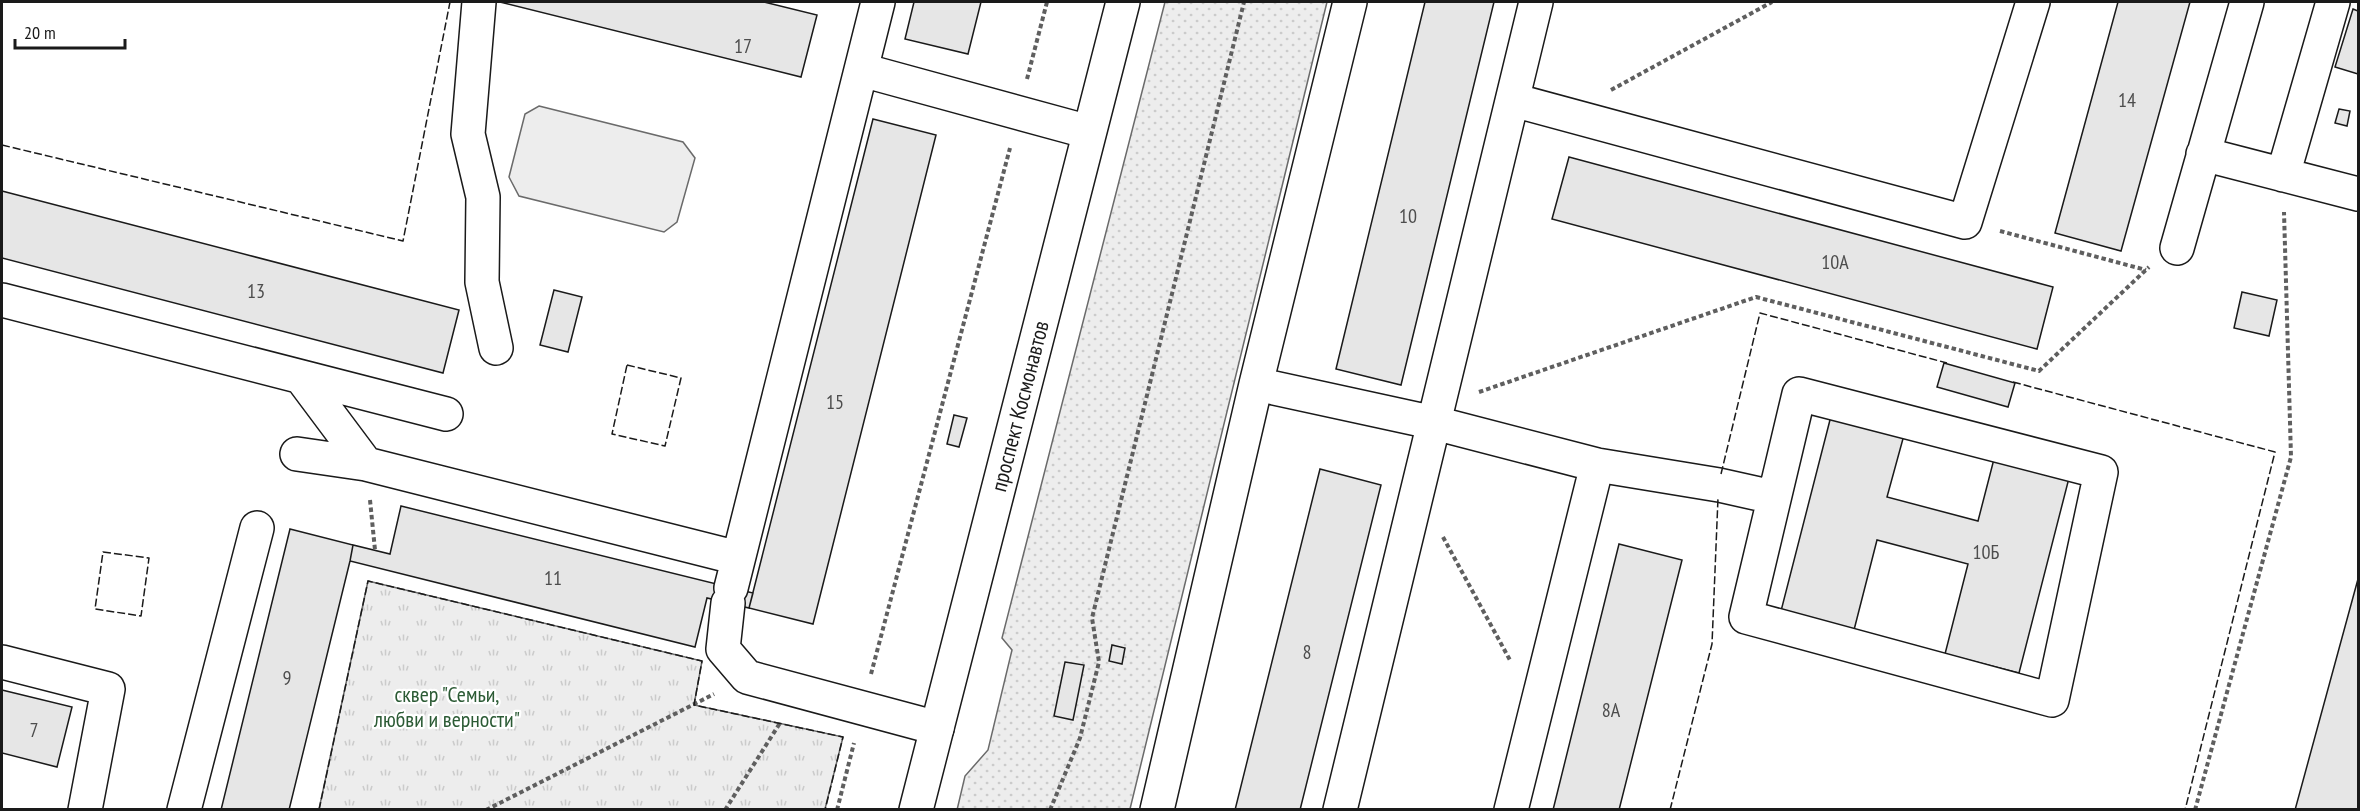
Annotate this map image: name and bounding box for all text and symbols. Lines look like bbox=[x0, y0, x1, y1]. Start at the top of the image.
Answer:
scale bar bbox=[15, 12, 124, 50]
text: 20 m bbox=[24, 21, 56, 44]
house number: 17 bbox=[734, 33, 752, 59]
house number: 14 bbox=[2118, 87, 2136, 113]
house number: 10 bbox=[1399, 203, 1417, 229]
house number: 10А bbox=[1821, 249, 1849, 275]
house number: 13 bbox=[247, 278, 265, 304]
street label: проспект Космонавтов bbox=[984, 318, 1055, 494]
house number: 15 bbox=[826, 389, 844, 415]
house number: 10Б bbox=[1973, 539, 2000, 565]
house number: 11 bbox=[544, 565, 562, 591]
house number: 8 bbox=[1303, 639, 1312, 665]
house number: 9 bbox=[283, 665, 292, 691]
park label: сквер "Семьи, любви и верности" bbox=[373, 680, 520, 733]
house number: 8А bbox=[1602, 697, 1621, 723]
house number: 7 bbox=[30, 717, 39, 743]

